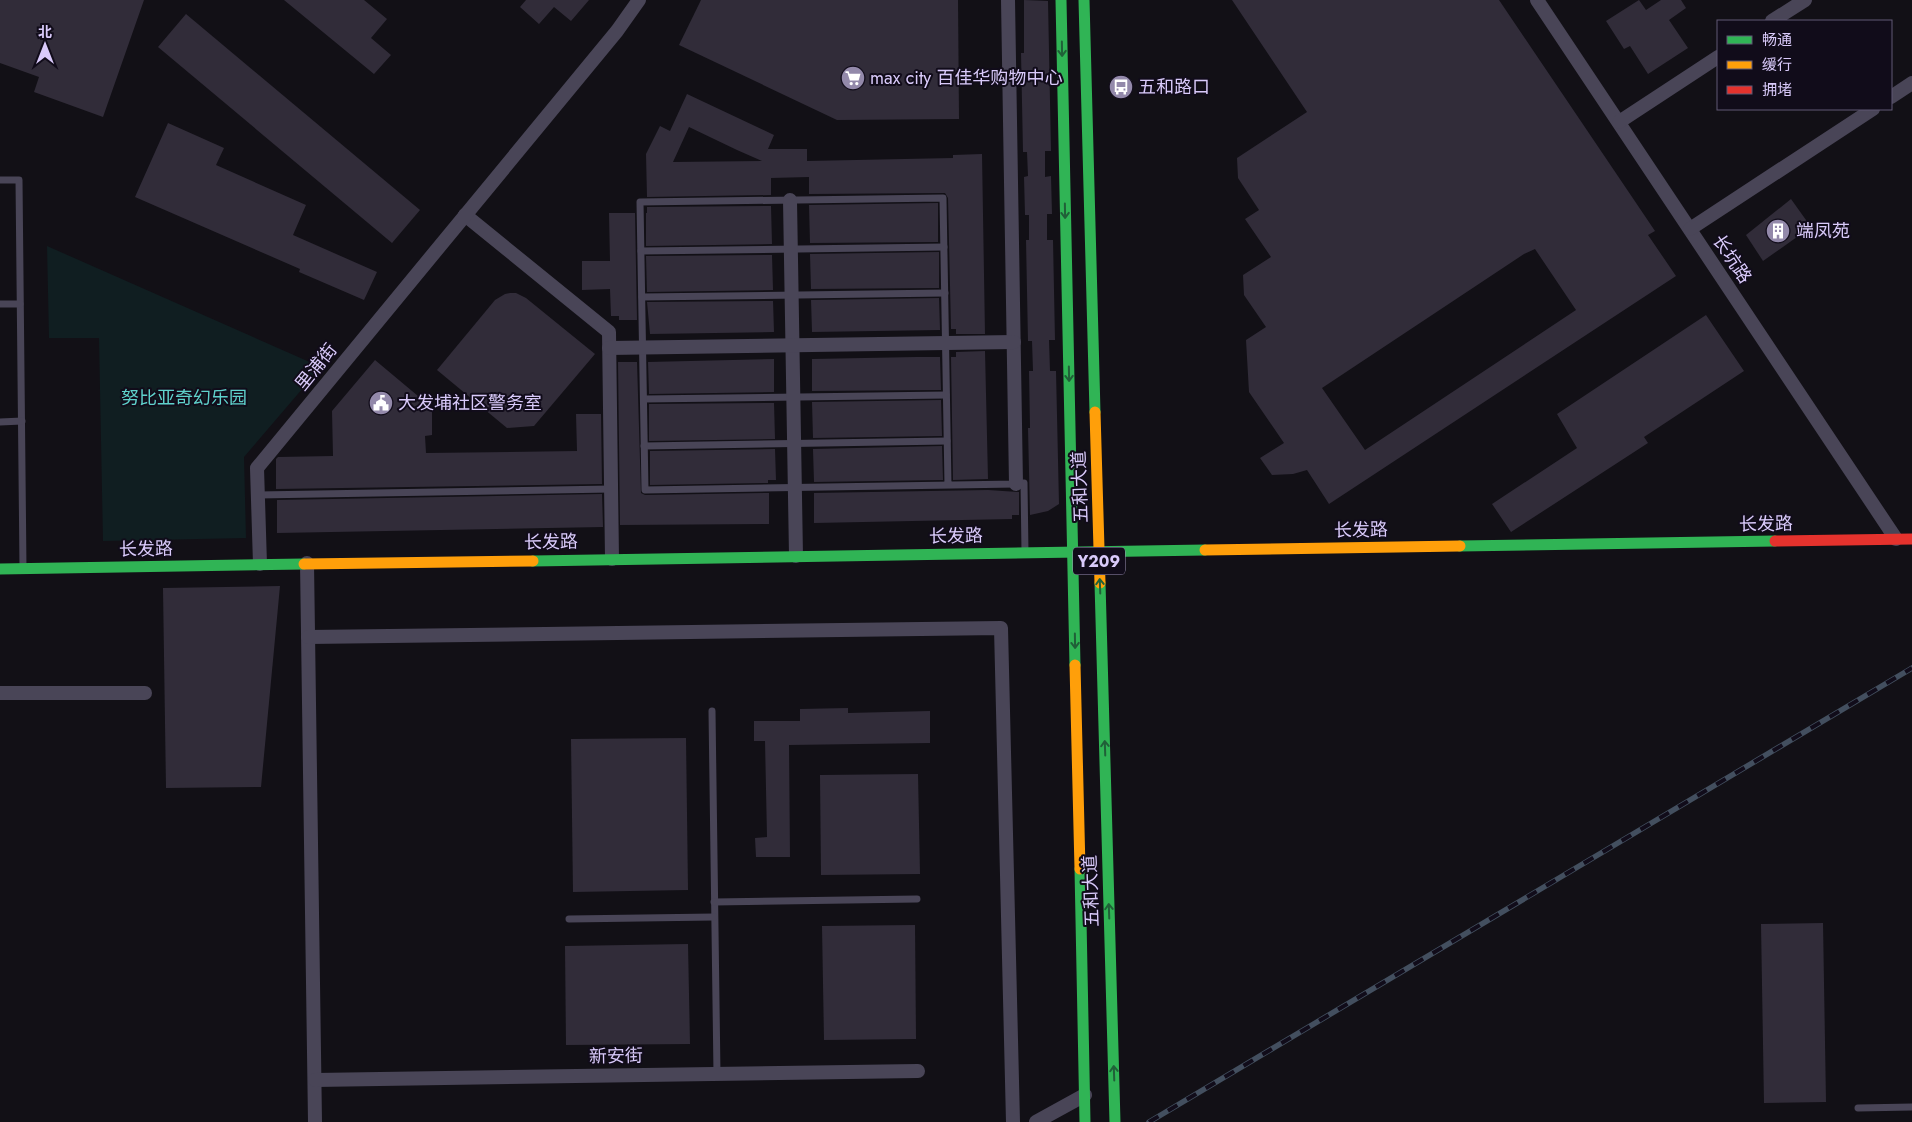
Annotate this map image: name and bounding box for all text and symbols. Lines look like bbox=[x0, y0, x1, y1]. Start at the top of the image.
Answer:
north arrow bbox=[20, 20, 70, 70]
legend bbox=[1717, 20, 1892, 110]
text: 北 bbox=[38, 22, 52, 42]
text: 畅通 bbox=[1762, 29, 1792, 51]
one-way arrow bbox=[1057, 40, 1067, 56]
text: 缓行 bbox=[1762, 54, 1792, 76]
supermarket icon: max city 百佳华购物中心 bbox=[840, 65, 866, 91]
place label: max city 百佳华购物中心 bbox=[870, 65, 1063, 91]
bus stop icon: 五和路口 bbox=[1108, 74, 1134, 100]
place label: 五和路口 bbox=[1138, 74, 1210, 100]
text: 拥堵 bbox=[1762, 79, 1792, 101]
one-way arrow bbox=[1061, 203, 1070, 219]
building icon: 端凤苑 bbox=[1765, 218, 1791, 244]
place label: 端凤苑 bbox=[1796, 218, 1850, 244]
street label: 长坑路 bbox=[1706, 229, 1758, 289]
street label: 里浦街 bbox=[289, 338, 343, 396]
one-way arrow bbox=[1064, 365, 1074, 381]
park label: 努比亚奇幻乐园 bbox=[121, 385, 247, 411]
public building icon: 大发埔社区警务室 bbox=[368, 390, 394, 416]
place label: 大发埔社区警务室 bbox=[398, 390, 542, 416]
street label: 五和大道 bbox=[1066, 451, 1094, 523]
street label: 长发路 bbox=[1739, 511, 1793, 537]
street label: 长发路 bbox=[1334, 517, 1388, 543]
street label: 长发路 bbox=[929, 523, 983, 549]
street label: 长发路 bbox=[524, 529, 578, 555]
street label: 长发路 bbox=[119, 536, 173, 562]
road number: Y209 bbox=[1073, 548, 1125, 574]
one-way arrow bbox=[1095, 578, 1105, 594]
one-way arrow bbox=[1070, 632, 1080, 649]
one-way arrow bbox=[1100, 741, 1109, 757]
street label: 五和大道 bbox=[1077, 855, 1105, 927]
one-way arrow bbox=[1104, 903, 1114, 920]
street label: 新安街 bbox=[589, 1043, 643, 1069]
one-way arrow bbox=[1109, 1066, 1118, 1082]

